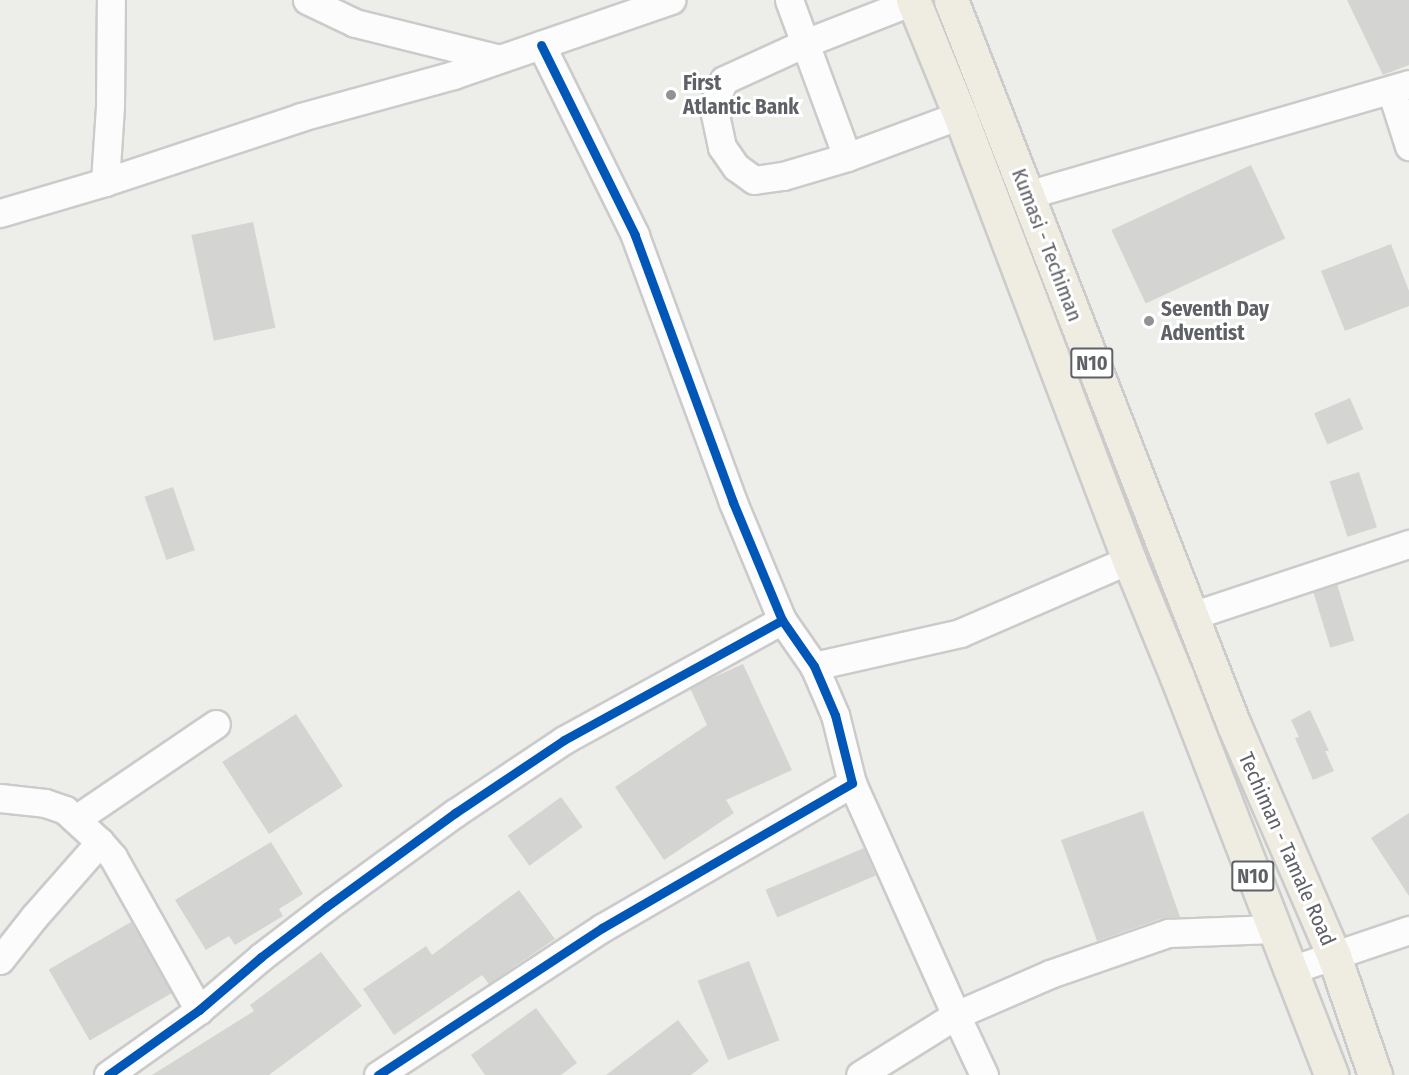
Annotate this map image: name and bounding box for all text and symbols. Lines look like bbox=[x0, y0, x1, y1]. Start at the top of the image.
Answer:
place label: First Atlantic Bank bbox=[683, 70, 799, 120]
marker: First Atlantic Bank bbox=[664, 88, 678, 102]
street label: Kumasi - Techiman bbox=[1006, 165, 1088, 325]
place label: Seventh Day Adventist bbox=[1161, 296, 1269, 346]
marker: Seventh Day Adventist bbox=[1142, 314, 1156, 328]
road number: N10 bbox=[1070, 346, 1114, 380]
street label: Techiman - Tamale Road bbox=[1233, 748, 1341, 950]
road number: N10 bbox=[1230, 859, 1276, 893]

